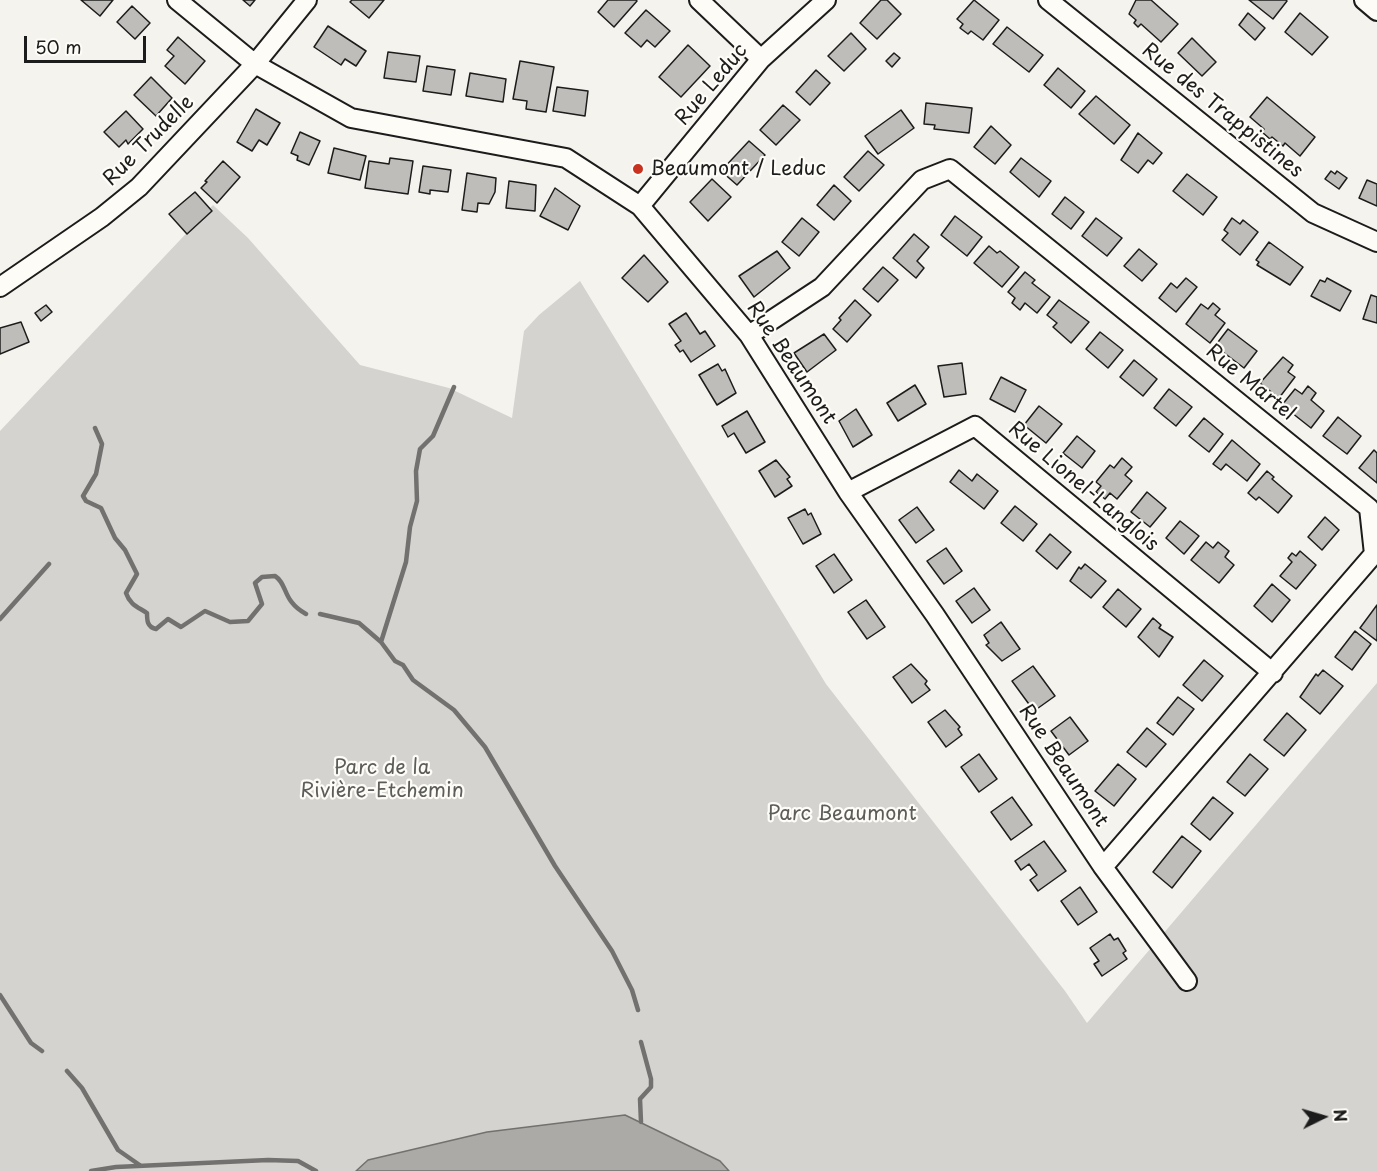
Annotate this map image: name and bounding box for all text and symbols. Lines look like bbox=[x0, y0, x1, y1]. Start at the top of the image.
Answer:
scale bar bbox=[27, 24, 148, 62]
text: 50 m bbox=[35, 33, 82, 60]
street label: Rue Leduc bbox=[671, 39, 753, 131]
street label: Rue des Trappistines bbox=[1137, 39, 1307, 183]
street label: Rue Trudelle bbox=[99, 91, 199, 191]
place label: Beaumont / Leduc bbox=[650, 157, 826, 181]
marker: Beaumont / Leduc bbox=[631, 162, 645, 176]
street label: Rue Beaumont bbox=[741, 297, 841, 429]
street label: Rue Martel bbox=[1201, 340, 1299, 426]
street label: Rue Lionel-Langlois bbox=[1003, 417, 1163, 557]
street label: Rue Beaumont bbox=[1013, 700, 1113, 832]
park label: Parc de la Rivière-Etchemin bbox=[300, 756, 464, 803]
park label: Parc Beaumont bbox=[767, 802, 917, 826]
north arrow bbox=[1293, 1087, 1353, 1147]
text: N bbox=[1328, 1108, 1353, 1123]

